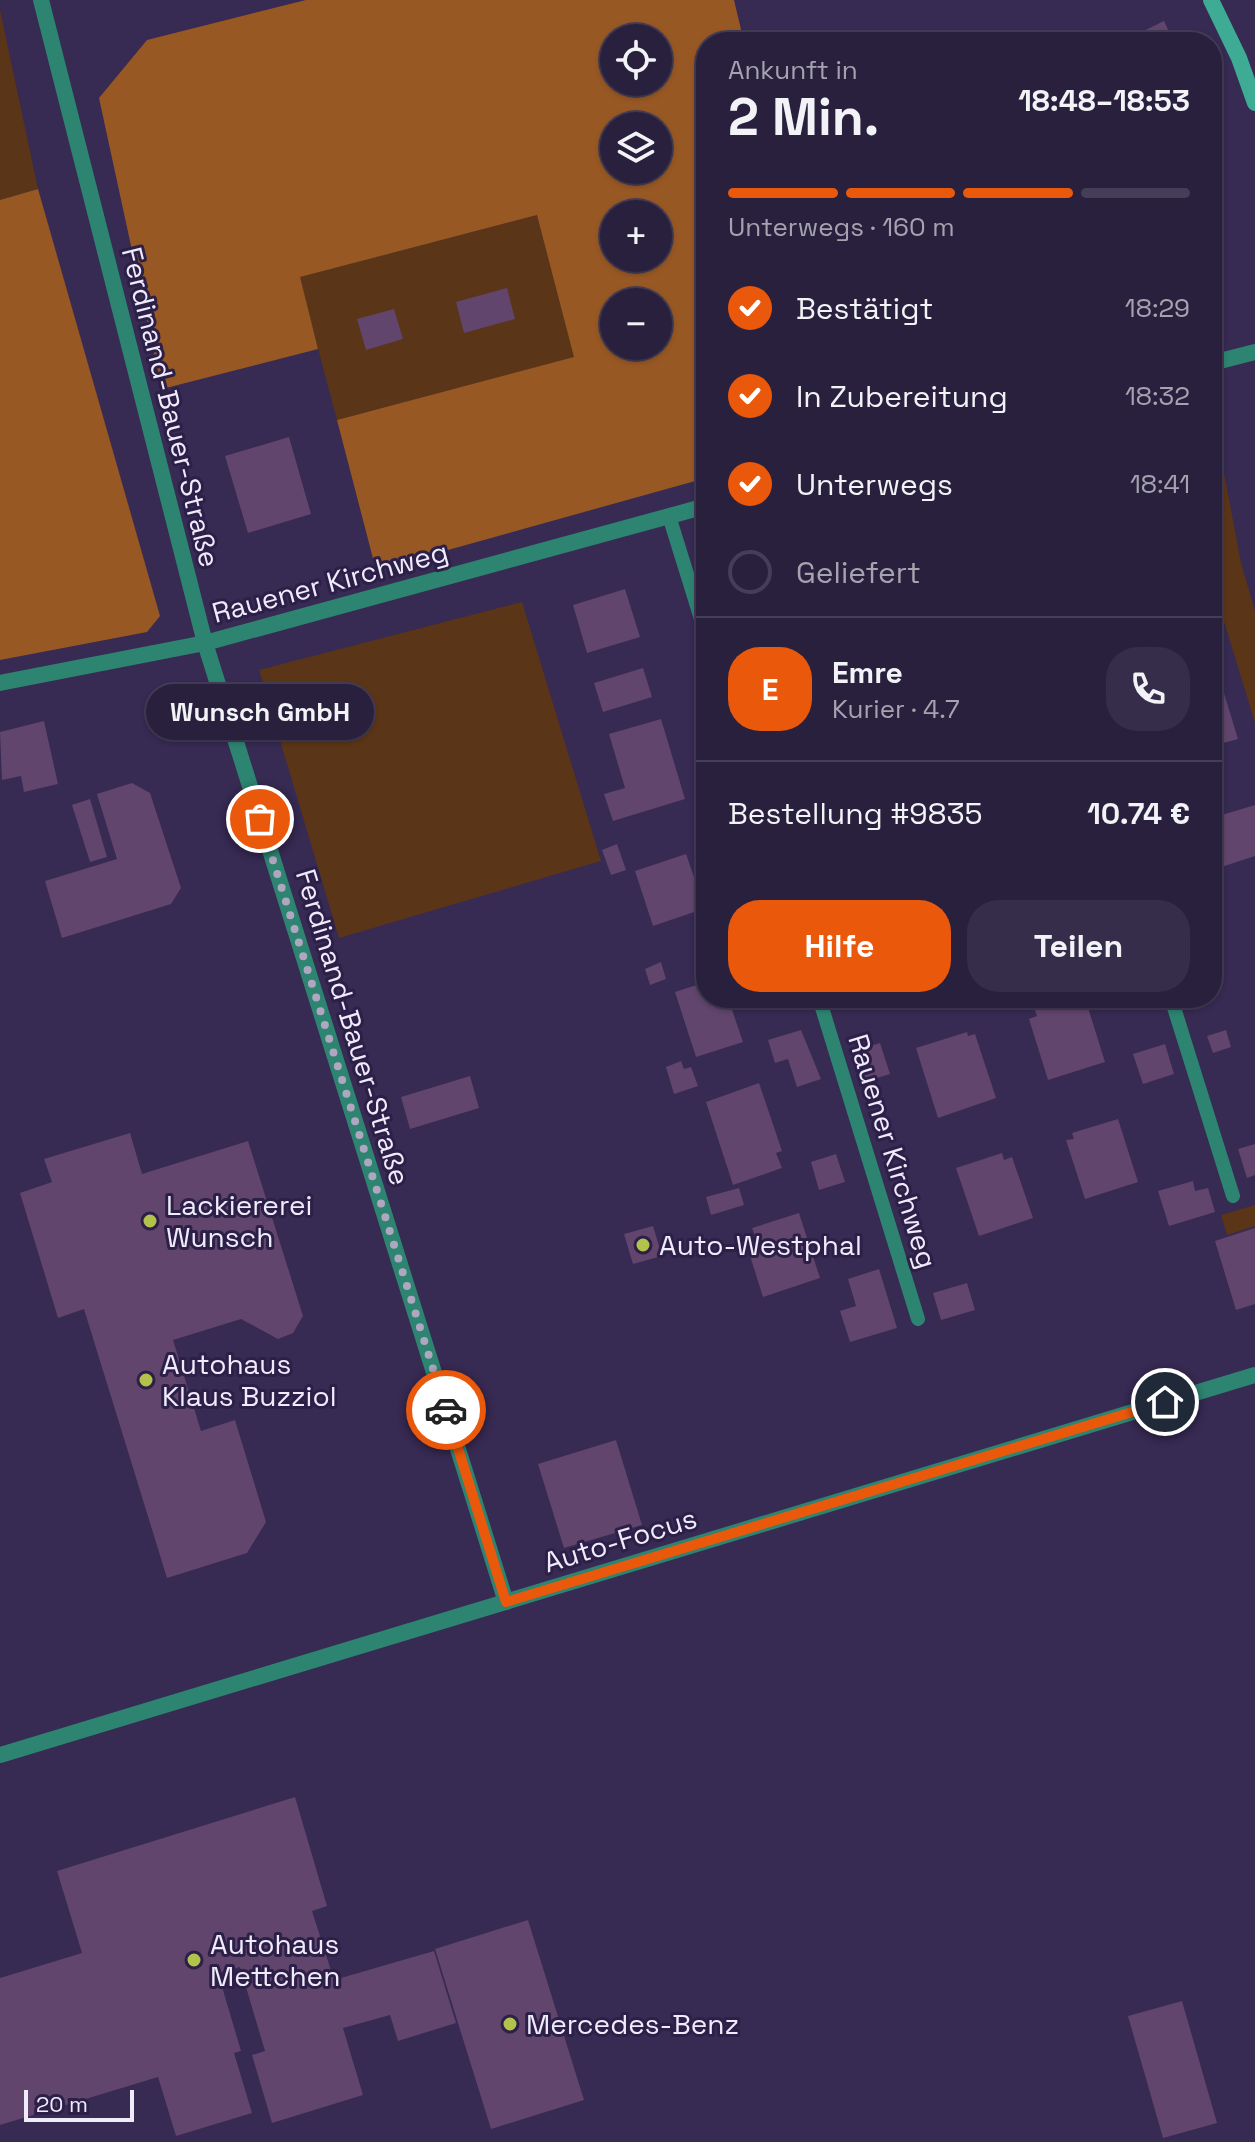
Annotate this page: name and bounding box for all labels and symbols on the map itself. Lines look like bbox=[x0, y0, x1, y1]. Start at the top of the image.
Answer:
street label: Ferdinand-Bauer-Straße bbox=[114, 243, 228, 571]
street label: Rauener Kirchweg bbox=[208, 533, 452, 631]
callout: Wunsch GmbH bbox=[146, 683, 374, 739]
pin bbox=[226, 785, 294, 853]
street label: Ferdinand-Bauer-Straße bbox=[288, 865, 418, 1189]
street label: Rauener Kirchweg bbox=[840, 1030, 946, 1272]
place label: Lackiererei Wunsch bbox=[166, 1187, 312, 1255]
marker: Lackiererei Wunsch bbox=[141, 1212, 159, 1230]
place label: Auto-Westphal bbox=[659, 1227, 862, 1263]
marker: Auto-Westphal bbox=[634, 1236, 652, 1254]
place label: Autohaus Klaus Buzziol bbox=[162, 1346, 337, 1414]
pin bbox=[1131, 1368, 1199, 1436]
courier bbox=[406, 1370, 486, 1450]
marker: Autohaus Klaus Buzziol bbox=[137, 1371, 155, 1389]
street label: Auto-Focus bbox=[539, 1500, 701, 1580]
place label: Autohaus Mettchen bbox=[210, 1926, 340, 1994]
marker: Autohaus Mettchen bbox=[185, 1951, 203, 1969]
place label: Mercedes-Benz bbox=[526, 2006, 739, 2042]
marker: Mercedes-Benz bbox=[501, 2015, 519, 2033]
scale bar bbox=[24, 2086, 134, 2122]

